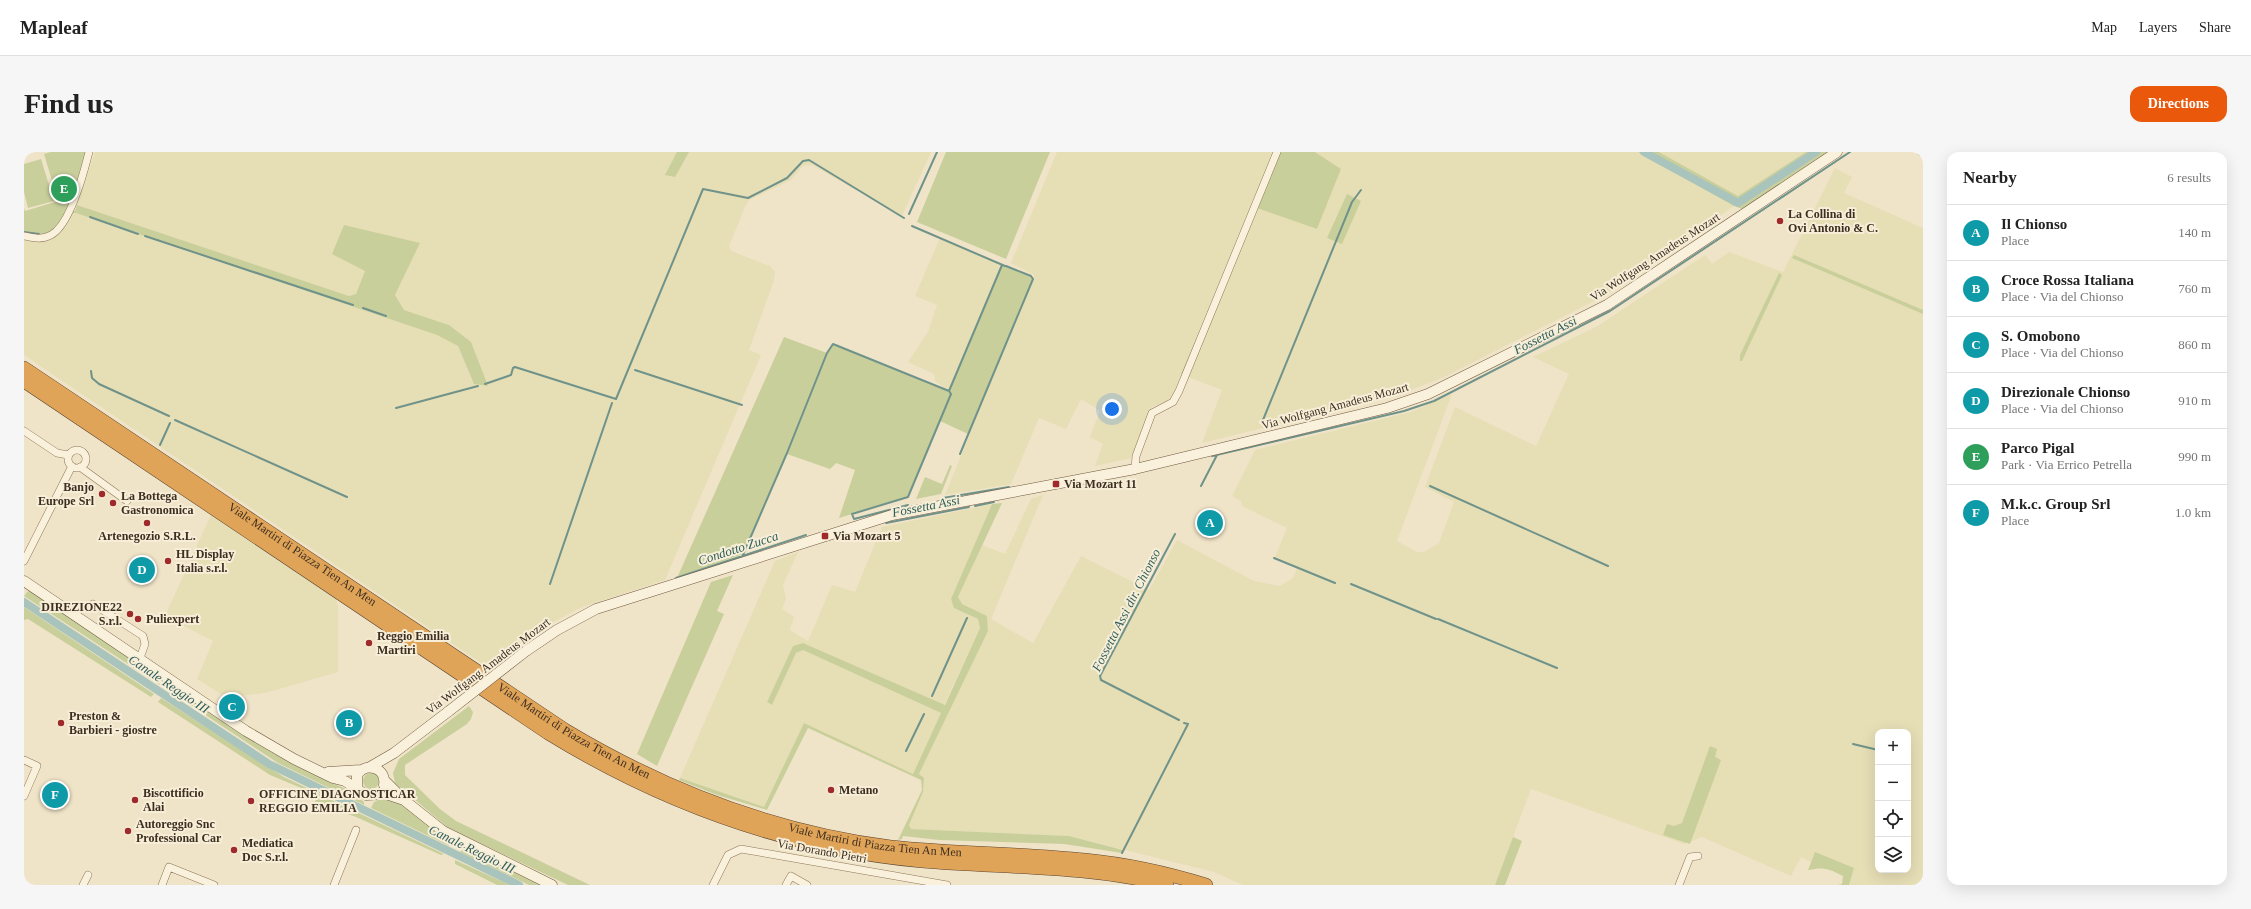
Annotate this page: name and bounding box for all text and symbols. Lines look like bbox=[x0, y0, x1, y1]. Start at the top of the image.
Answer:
text: Mapleaf bbox=[20, 17, 88, 38]
text: Map bbox=[2091, 20, 2117, 35]
text: Layers bbox=[2139, 20, 2177, 35]
text: Share bbox=[2199, 20, 2231, 35]
button: Directions bbox=[2130, 86, 2227, 122]
text: Find us bbox=[24, 88, 114, 119]
text: Nearby bbox=[1963, 168, 2017, 187]
text: 6 results bbox=[2167, 170, 2211, 185]
pin: E bbox=[51, 174, 77, 204]
place label: La Collina di Ovi Antonio & C. bbox=[1788, 207, 1878, 235]
street label: Via Wolfgang Amadeus Mozart bbox=[1588, 209, 1723, 304]
marker: La Collina di Ovi Antonio & C. bbox=[1775, 216, 1785, 226]
text: Il Chionso bbox=[2001, 216, 2067, 232]
text: A bbox=[1971, 225, 1981, 240]
text: 140 m bbox=[2178, 225, 2211, 240]
text: Place bbox=[2001, 233, 2029, 248]
text: Croce Rossa Italiana bbox=[2001, 272, 2134, 288]
text: B bbox=[1972, 281, 1980, 296]
text: 760 m bbox=[2178, 281, 2211, 296]
text: Place · Via del Chionso bbox=[2001, 289, 2123, 304]
water label: Fossetta Assi bbox=[1510, 313, 1579, 358]
text: S. Omobono bbox=[2001, 328, 2080, 344]
text: C bbox=[1971, 337, 1981, 352]
text: 860 m bbox=[2178, 337, 2211, 352]
text: Place · Via del Chionso bbox=[2001, 345, 2123, 360]
street label: Via Wolfgang Amadeus Mozart bbox=[1260, 379, 1411, 432]
text: Direzionale Chionso bbox=[2001, 384, 2130, 400]
text: D bbox=[1971, 393, 1981, 408]
text: 910 m bbox=[2178, 393, 2211, 408]
your location bbox=[1102, 399, 1122, 419]
text: Place · Via del Chionso bbox=[2001, 401, 2123, 416]
text: Parco Pigal bbox=[2001, 440, 2074, 456]
text: E bbox=[1972, 449, 1980, 464]
text: 990 m bbox=[2178, 449, 2211, 464]
text: Park · Via Errico Petrella bbox=[2001, 457, 2132, 472]
place label: Via Mozart 11 bbox=[1064, 477, 1137, 491]
marker: Via Mozart 11 bbox=[1051, 479, 1061, 489]
place label: Banjo Europe Srl bbox=[38, 480, 95, 508]
marker: Banjo Europe Srl bbox=[97, 489, 107, 499]
place label: La Bottega Gastronomica bbox=[121, 489, 193, 517]
water label: Fossetta Assi bbox=[890, 492, 962, 520]
text: M.k.c. Group Srl bbox=[2001, 496, 2110, 512]
marker: La Bottega Gastronomica bbox=[108, 498, 118, 508]
street label: Viale Martiri di Piazza Tien An Men bbox=[226, 500, 379, 609]
text: F bbox=[1972, 505, 1980, 520]
text: 1.0 km bbox=[2175, 505, 2211, 520]
pin: A bbox=[1197, 508, 1223, 538]
text: Place bbox=[2001, 513, 2029, 528]
marker: Artenegozio S.R.L. bbox=[142, 518, 152, 528]
water label: Condotto Zucca bbox=[696, 528, 780, 568]
place label: Artenegozio S.R.L. bbox=[98, 529, 196, 543]
place label: Via Mozart 5 bbox=[833, 529, 901, 543]
marker: Via Mozart 5 bbox=[820, 531, 830, 541]
water label: Fossetta Assi dir. Chionso bbox=[1088, 546, 1164, 675]
place label: HL Display Italia s.r.l. bbox=[176, 547, 234, 575]
pin: D bbox=[129, 555, 155, 585]
marker: HL Display Italia s.r.l. bbox=[163, 556, 173, 566]
place label: DIREZIONE22 S.r.l. bbox=[41, 600, 122, 628]
marker: DIREZIONE22 S.r.l. bbox=[125, 609, 135, 619]
place label: Puliexpert bbox=[146, 612, 199, 626]
marker: Puliexpert bbox=[133, 614, 143, 624]
street label: Via Wolfgang Amadeus Mozart bbox=[423, 614, 553, 717]
place label: Reggio Emilia Martiri bbox=[377, 629, 449, 657]
marker: Reggio Emilia Martiri bbox=[364, 638, 374, 648]
water label: Canale Reggio III bbox=[126, 652, 213, 717]
street label: Viale Martiri di Piazza Tien An Men bbox=[495, 680, 652, 782]
pin: C bbox=[219, 692, 245, 722]
pin: B bbox=[336, 708, 362, 738]
place label: Preston & Barbieri - giostre bbox=[69, 709, 157, 737]
marker: Preston & Barbieri - giostre bbox=[56, 718, 66, 728]
map controls bbox=[1875, 729, 1911, 873]
button: + bbox=[1875, 729, 1911, 765]
button: − bbox=[1875, 765, 1911, 801]
pin: F bbox=[42, 780, 68, 810]
place label: Metano bbox=[839, 783, 878, 797]
marker: Metano bbox=[826, 785, 836, 795]
place label: Biscottificio Alai bbox=[143, 786, 204, 814]
place label: OFFICINE DIAGNOSTICAR REGGIO EMILIA bbox=[259, 787, 416, 815]
marker: Biscottificio Alai bbox=[130, 795, 140, 805]
marker: OFFICINE DIAGNOSTICAR REGGIO EMILIA bbox=[246, 796, 256, 806]
button: locate bbox=[1875, 801, 1911, 837]
place label: Autoreggio Snc Professional Car bbox=[136, 817, 222, 845]
street label: Viale Martiri di Piazza Tien An Men bbox=[787, 820, 962, 859]
water label: Canale Reggio III bbox=[427, 822, 518, 877]
marker: Autoreggio Snc Professional Car bbox=[123, 826, 133, 836]
place label: Mediatica Doc S.r.l. bbox=[242, 836, 293, 864]
street label: Via Dorando Pietri bbox=[776, 836, 868, 866]
button: layers bbox=[1875, 837, 1911, 873]
marker: Mediatica Doc S.r.l. bbox=[229, 845, 239, 855]

